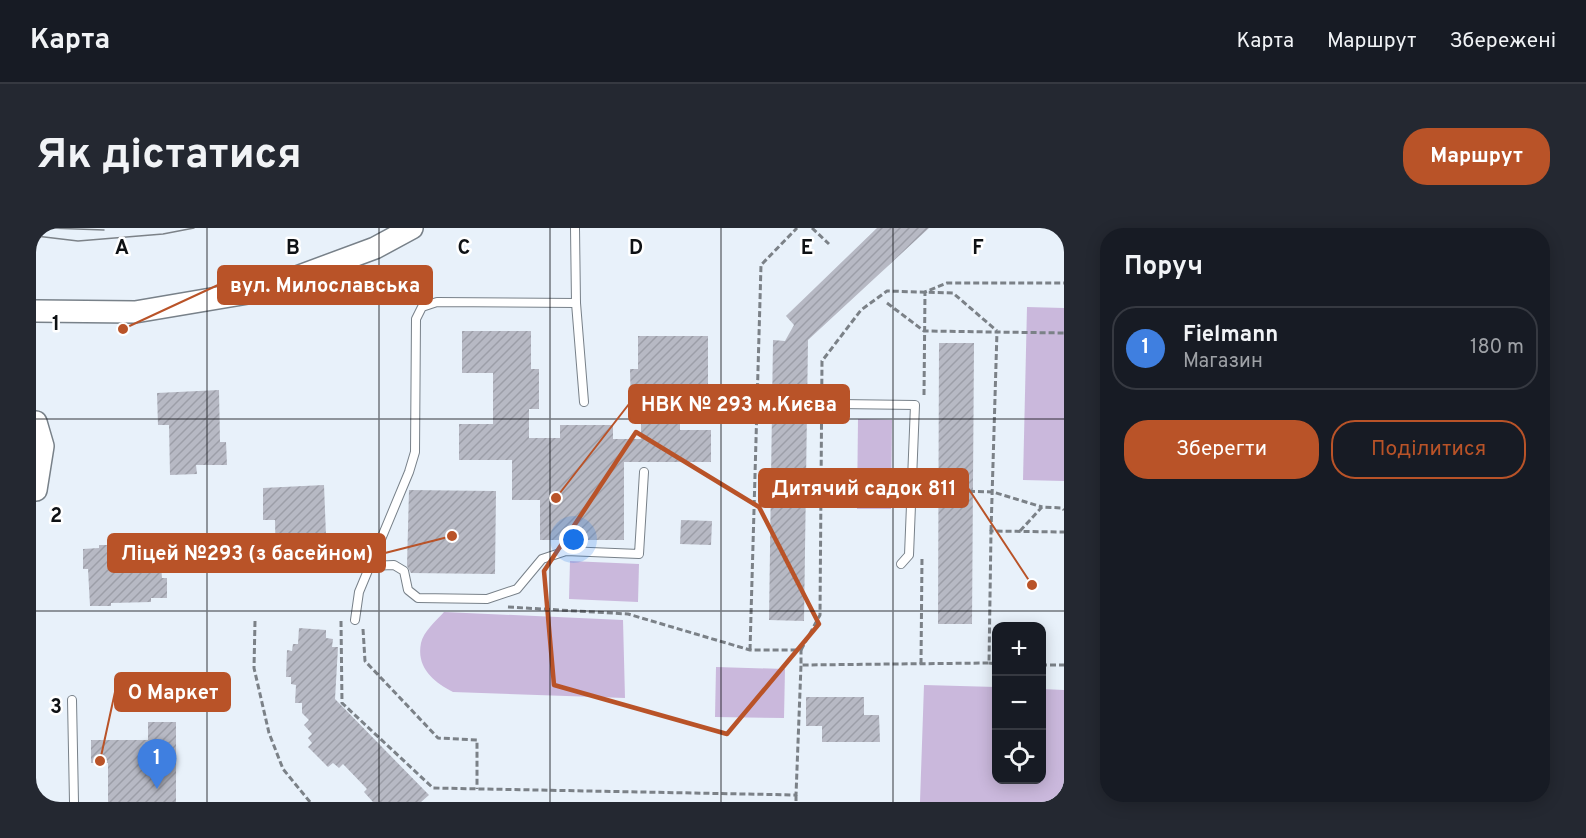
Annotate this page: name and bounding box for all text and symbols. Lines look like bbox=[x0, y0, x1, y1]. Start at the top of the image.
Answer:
text: Карта bbox=[30, 23, 110, 59]
text: Карта bbox=[1237, 28, 1294, 55]
text: Маршрут bbox=[1327, 28, 1416, 55]
text: Збережені bbox=[1449, 28, 1556, 55]
button: Маршрут bbox=[1403, 128, 1550, 185]
text: Як дістатися bbox=[36, 130, 302, 183]
text: A bbox=[115, 236, 129, 262]
text: B bbox=[286, 236, 300, 262]
text: C bbox=[458, 236, 470, 262]
text: D bbox=[629, 236, 643, 262]
text: E bbox=[801, 236, 813, 262]
text: F bbox=[972, 236, 984, 262]
text: Поруч bbox=[1124, 251, 1203, 284]
callout: вул. Милославська bbox=[218, 266, 432, 304]
text: вул. Милославська bbox=[230, 274, 420, 300]
text: 1 bbox=[52, 312, 60, 338]
text: Fielmann bbox=[1183, 322, 1278, 349]
text: 1 bbox=[1142, 335, 1150, 361]
text: 180 m bbox=[1470, 335, 1524, 361]
text: Магазин bbox=[1183, 349, 1263, 375]
callout: НВК № 293 м.Києва bbox=[629, 385, 849, 423]
text: НВК № 293 м.Києва bbox=[641, 393, 837, 419]
button: Зберегти bbox=[1124, 420, 1319, 479]
button: Поділитися bbox=[1331, 420, 1526, 479]
callout: Дитячий садок 811 bbox=[759, 469, 968, 507]
text: Дитячий садок 811 bbox=[772, 477, 956, 503]
text: 2 bbox=[50, 504, 62, 530]
your location bbox=[559, 525, 588, 554]
callout: Ліцей №293 (з басейном) bbox=[108, 534, 385, 572]
text: Ліцей №293 (з басейном) bbox=[121, 542, 373, 568]
map controls bbox=[992, 622, 1046, 784]
button: + bbox=[992, 622, 1046, 676]
callout: О Маркет bbox=[115, 673, 230, 711]
button: − bbox=[992, 676, 1046, 730]
text: О Маркет bbox=[128, 681, 218, 707]
text: 3 bbox=[50, 695, 62, 721]
button: locate bbox=[992, 730, 1046, 784]
pin: 1 bbox=[138, 740, 176, 789]

